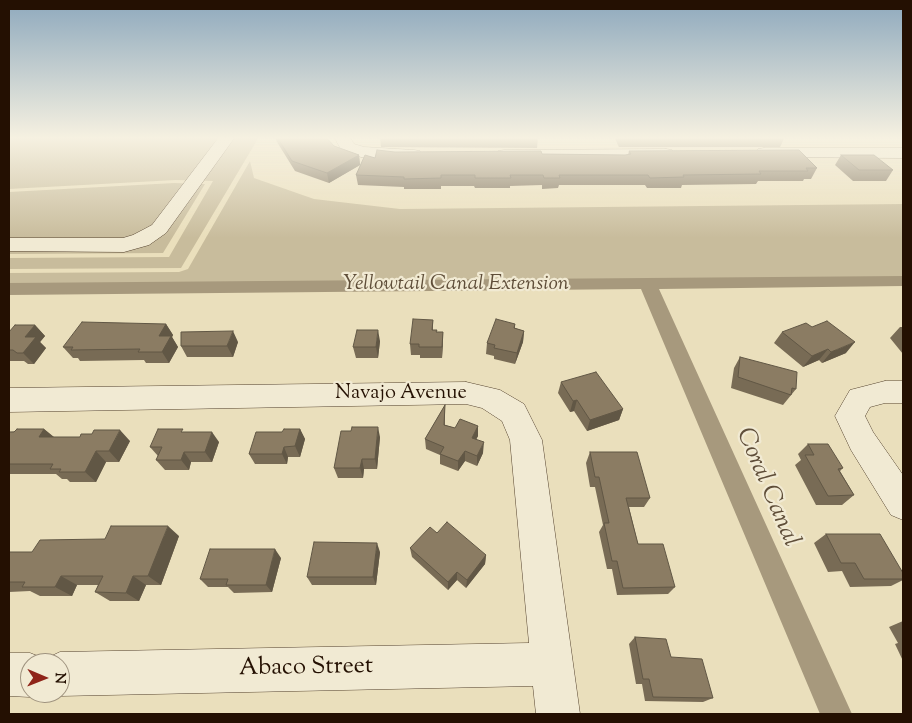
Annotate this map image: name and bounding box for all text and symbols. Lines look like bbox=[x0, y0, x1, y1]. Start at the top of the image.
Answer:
water label: Yellowtail Canal Extension bbox=[343, 272, 569, 298]
street label: Navajo Avenue bbox=[335, 383, 467, 407]
water label: Coral Canal bbox=[728, 424, 804, 552]
north arrow bbox=[20, 653, 70, 703]
street label: Abaco Street bbox=[239, 653, 373, 685]
text: N bbox=[49, 672, 69, 684]

